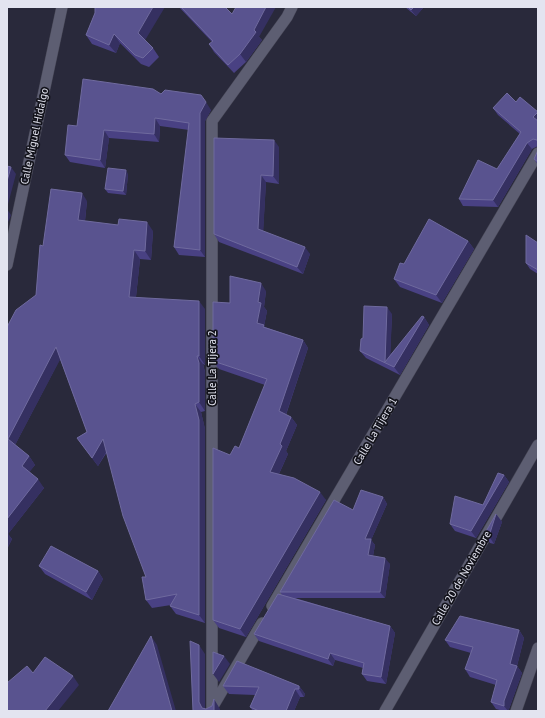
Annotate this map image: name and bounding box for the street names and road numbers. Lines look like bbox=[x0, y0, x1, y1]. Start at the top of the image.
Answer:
street label: Calle Miguel Hidalgo bbox=[17, 86, 51, 186]
street label: Calle La Tijera 2 bbox=[205, 330, 219, 406]
street label: Calle La Tijera 1 bbox=[350, 395, 400, 467]
street label: Calle 20 de Noviembre bbox=[428, 528, 494, 628]

